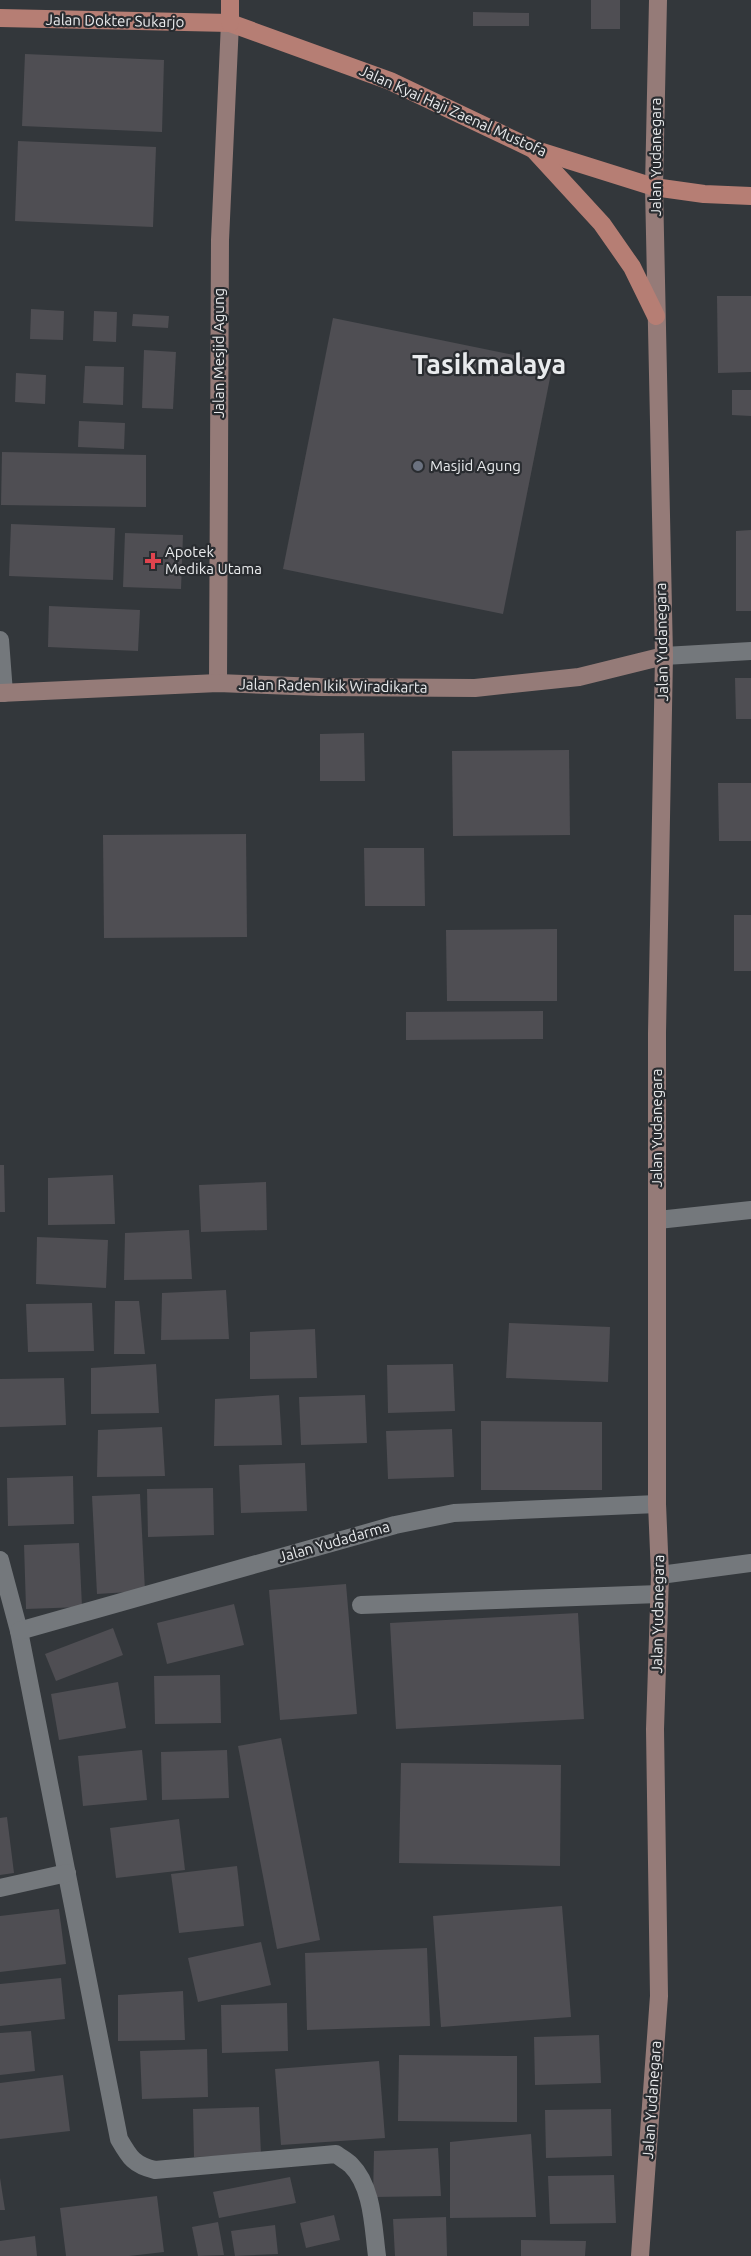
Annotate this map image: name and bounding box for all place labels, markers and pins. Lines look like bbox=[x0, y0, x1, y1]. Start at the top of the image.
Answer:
place label: Masjid Agung bbox=[430, 457, 521, 474]
marker: Masjid Agung bbox=[411, 459, 425, 473]
place label: Apotek Medika Utama bbox=[165, 543, 262, 577]
marker: Apotek Medika Utama bbox=[146, 554, 160, 568]

